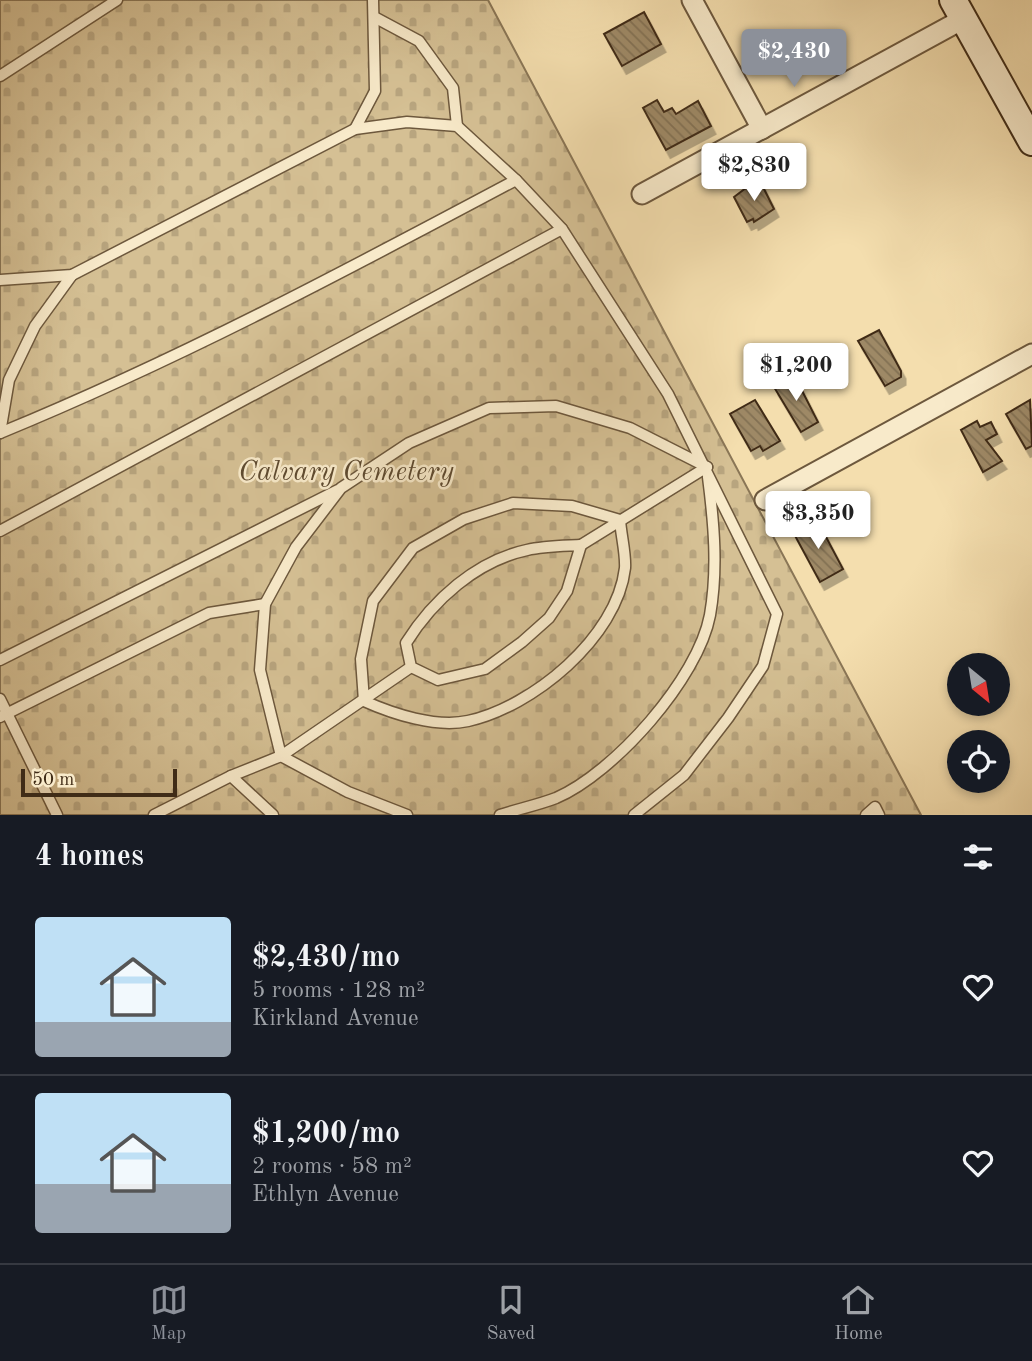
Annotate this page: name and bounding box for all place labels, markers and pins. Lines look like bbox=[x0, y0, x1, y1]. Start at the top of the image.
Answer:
pin: $2,430 bbox=[737, 29, 851, 89]
pin: $2,830 bbox=[697, 144, 811, 203]
pin: $1,200 bbox=[739, 344, 853, 403]
pin: $3,350 bbox=[761, 491, 875, 551]

